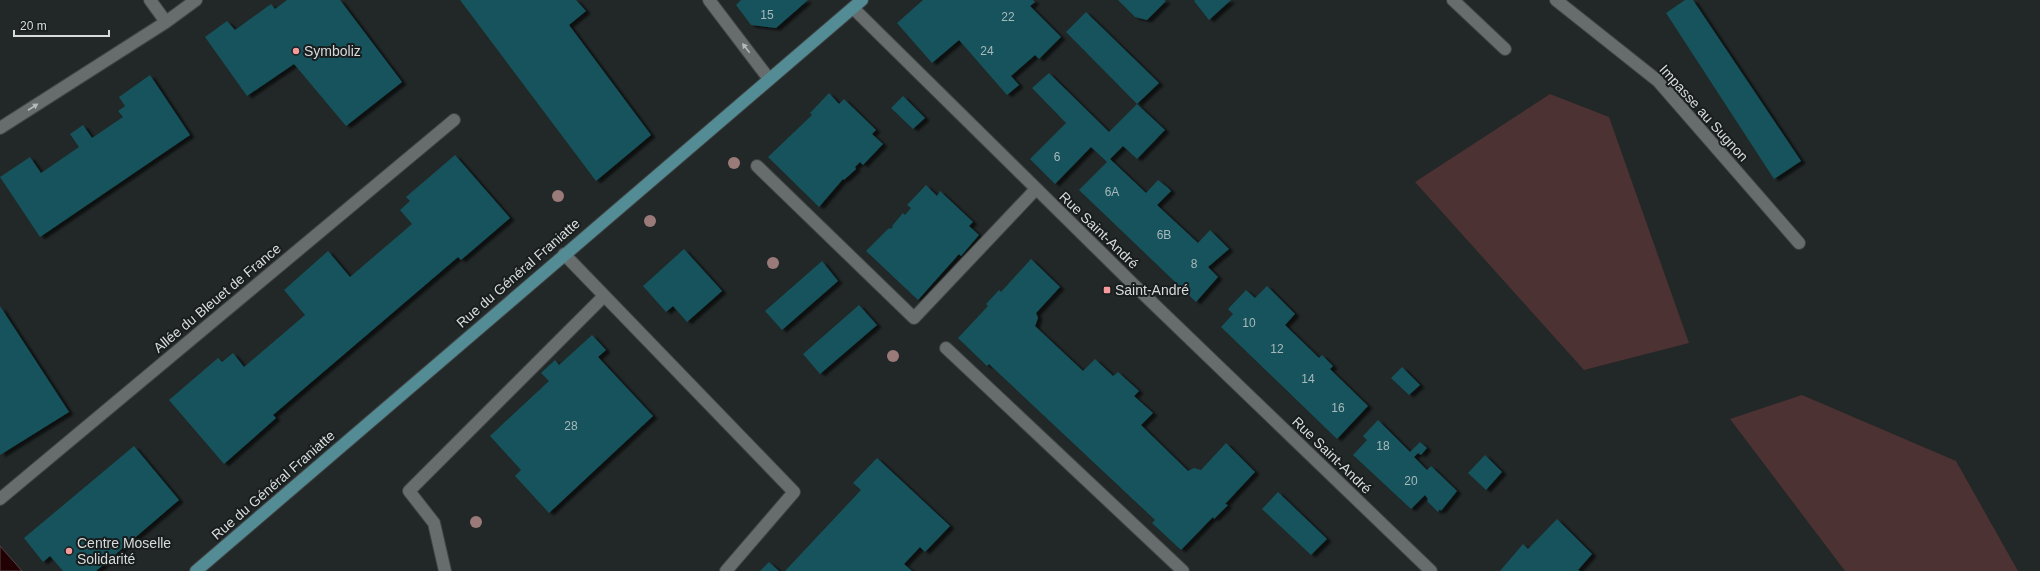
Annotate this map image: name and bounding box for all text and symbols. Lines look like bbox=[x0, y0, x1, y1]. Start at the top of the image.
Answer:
house number: 15 bbox=[760, 8, 774, 22]
house number: 22 bbox=[1001, 10, 1015, 24]
scale bar bbox=[14, 12, 109, 38]
text: 20 m bbox=[20, 19, 47, 33]
one-way arrow bbox=[741, 42, 750, 53]
place label: Symboliz bbox=[304, 43, 361, 59]
house number: 24 bbox=[980, 44, 994, 58]
marker: Symboliz bbox=[291, 46, 301, 56]
street label: Impasse au Sugnon bbox=[1656, 61, 1752, 165]
one-way arrow bbox=[28, 103, 38, 111]
house number: 6 bbox=[1054, 150, 1061, 164]
house number: 6A bbox=[1105, 185, 1119, 199]
street label: Rue Saint-André bbox=[1056, 188, 1142, 272]
street label: Rue du Général Franiatte bbox=[453, 215, 583, 331]
house number: 6B bbox=[1157, 228, 1171, 242]
street label: Allée du Bleuet de France bbox=[150, 240, 284, 356]
house number: 8 bbox=[1191, 257, 1198, 271]
place label: Saint-André bbox=[1115, 282, 1189, 298]
marker: Saint-André bbox=[1102, 285, 1112, 295]
house number: 10 bbox=[1242, 316, 1256, 330]
house number: 12 bbox=[1270, 342, 1284, 356]
house number: 14 bbox=[1301, 372, 1315, 386]
house number: 16 bbox=[1331, 401, 1345, 415]
street label: Rue Saint-André bbox=[1289, 413, 1375, 497]
house number: 28 bbox=[564, 419, 578, 433]
street label: Rue du Général Franiatte bbox=[208, 427, 338, 543]
house number: 18 bbox=[1376, 439, 1390, 453]
house number: 20 bbox=[1404, 474, 1418, 488]
place label: Centre Moselle Solidarité bbox=[77, 535, 171, 567]
marker: Centre Moselle Solidarité bbox=[64, 546, 74, 556]

